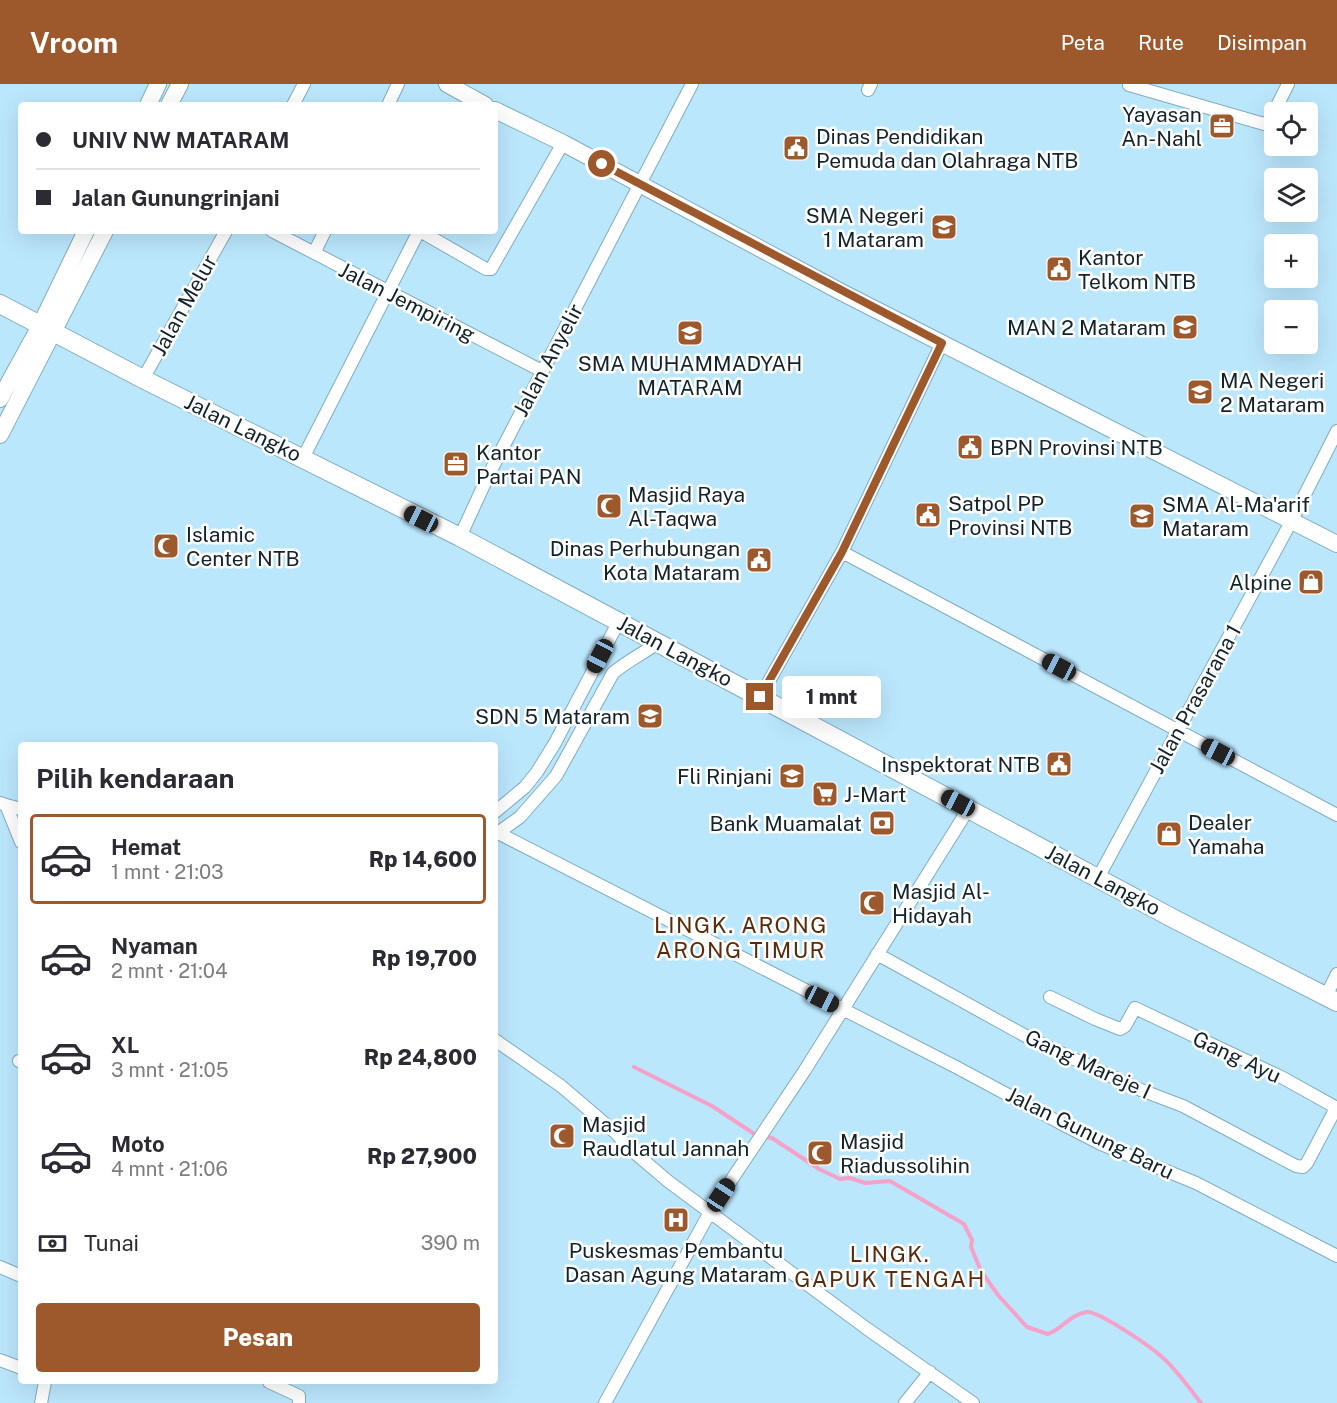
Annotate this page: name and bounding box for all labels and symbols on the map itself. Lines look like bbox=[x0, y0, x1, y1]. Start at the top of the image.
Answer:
place label: Yayasan An-Nahl bbox=[1121, 102, 1202, 151]
office icon: Yayasan An-Nahl bbox=[1207, 111, 1237, 141]
place label: Dinas Pendidikan Pemuda dan Olahraga NTB bbox=[816, 124, 1078, 173]
public building icon: Dinas Pendidikan Pemuda dan Olahraga NTB bbox=[781, 133, 811, 163]
route start bbox=[588, 150, 615, 177]
place label: SMA Negeri 1 Mataram bbox=[806, 203, 924, 252]
school or university icon: SMA Negeri 1 Mataram bbox=[929, 212, 959, 242]
place label: Kantor Telkom NTB bbox=[1078, 245, 1196, 294]
street label: Jalan Melur bbox=[146, 250, 222, 360]
public building icon: Kantor Telkom NTB bbox=[1044, 254, 1074, 284]
street label: Jalan Jempiring bbox=[335, 257, 479, 347]
street label: Jalan Anyelir bbox=[508, 299, 588, 421]
school or university icon: MAN 2 Mataram bbox=[1170, 312, 1200, 342]
place label: MAN 2 Mataram bbox=[1007, 315, 1166, 340]
school or university icon: SMA MUHAMMADYAH MATARAM bbox=[675, 318, 705, 348]
place label: SMA MUHAMMADYAH MATARAM bbox=[578, 351, 802, 400]
place label: MA Negeri 2 Mataram bbox=[1220, 368, 1325, 417]
school or university icon: MA Negeri 2 Mataram bbox=[1185, 377, 1215, 407]
street label: Jalan Langko bbox=[181, 389, 305, 467]
public building icon: BPN Provinsi NTB bbox=[955, 432, 985, 462]
place label: BPN Provinsi NTB bbox=[990, 435, 1163, 460]
place label: Kantor Partai PAN bbox=[476, 440, 582, 489]
office icon: Kantor Partai PAN bbox=[441, 449, 471, 479]
place label: Masjid Raya Al-Taqwa bbox=[628, 482, 745, 531]
mosque icon: Masjid Raya Al-Taqwa bbox=[594, 491, 624, 521]
place label: Satpol PP Provinsi NTB bbox=[948, 491, 1072, 540]
place label: SMA Al-Ma'arif Mataram bbox=[1162, 492, 1310, 541]
public building icon: Satpol PP Provinsi NTB bbox=[913, 500, 943, 530]
school or university icon: SMA Al-Ma'arif Mataram bbox=[1127, 501, 1157, 531]
car bbox=[401, 503, 441, 535]
place label: Islamic Center NTB bbox=[186, 522, 299, 571]
mosque icon: Islamic Center NTB bbox=[151, 531, 181, 561]
place label: Dinas Perhubungan Kota Mataram bbox=[550, 536, 740, 585]
public building icon: Dinas Perhubungan Kota Mataram bbox=[744, 545, 774, 575]
shop icon: Alpine bbox=[1296, 567, 1326, 597]
place label: Alpine bbox=[1229, 570, 1292, 595]
street label: Jalan Langko bbox=[613, 610, 737, 692]
street label: Jalan Prasarana 1 bbox=[1144, 620, 1246, 778]
car bbox=[584, 636, 616, 676]
car bbox=[1039, 651, 1079, 683]
callout: 1 mnt bbox=[781, 676, 880, 718]
route end bbox=[746, 683, 773, 710]
school or university icon: SDN 5 Mataram bbox=[635, 701, 665, 731]
place label: SDN 5 Mataram bbox=[475, 704, 630, 729]
car bbox=[1198, 736, 1238, 768]
public building icon: Inspektorat NTB bbox=[1044, 749, 1074, 779]
place label: Inspektorat NTB bbox=[881, 752, 1040, 777]
school or university icon: Fli Rinjani bbox=[777, 761, 807, 791]
place label: Fli Rinjani bbox=[677, 764, 772, 789]
supermarket icon: J-Mart bbox=[810, 779, 840, 809]
place label: J-Mart bbox=[844, 782, 906, 807]
car bbox=[938, 787, 978, 819]
bank icon: Bank Muamalat bbox=[867, 808, 897, 838]
place label: Dealer Yamaha bbox=[1188, 810, 1264, 859]
place label: Bank Muamalat bbox=[710, 811, 862, 836]
shop icon: Dealer Yamaha bbox=[1154, 819, 1184, 849]
street label: Jalan Langko bbox=[1041, 839, 1165, 921]
place label: Masjid Al- Hidayah bbox=[892, 879, 990, 928]
mosque icon: Masjid Al- Hidayah bbox=[857, 888, 887, 918]
district label: LINGK. ARONG ARONG TIMUR bbox=[654, 912, 828, 963]
car bbox=[802, 983, 842, 1015]
street label: Gang Mareje I bbox=[1021, 1024, 1155, 1104]
street label: Gang Ayu bbox=[1189, 1026, 1285, 1088]
street label: Jalan Gunung Baru bbox=[1002, 1082, 1178, 1184]
place label: Masjid Raudlatul Jannah bbox=[582, 1112, 749, 1161]
mosque icon: Masjid Raudlatul Jannah bbox=[547, 1121, 577, 1151]
place label: Masjid Riadussolihin bbox=[840, 1129, 970, 1178]
mosque icon: Masjid Riadussolihin bbox=[805, 1138, 835, 1168]
car bbox=[704, 1175, 738, 1215]
hospital icon: Puskesmas Pembantu Dasan Agung Mataram bbox=[661, 1205, 691, 1235]
place label: Puskesmas Pembantu Dasan Agung Mataram bbox=[565, 1238, 787, 1287]
district label: LINGK. GAPUK TENGAH bbox=[794, 1241, 986, 1292]

